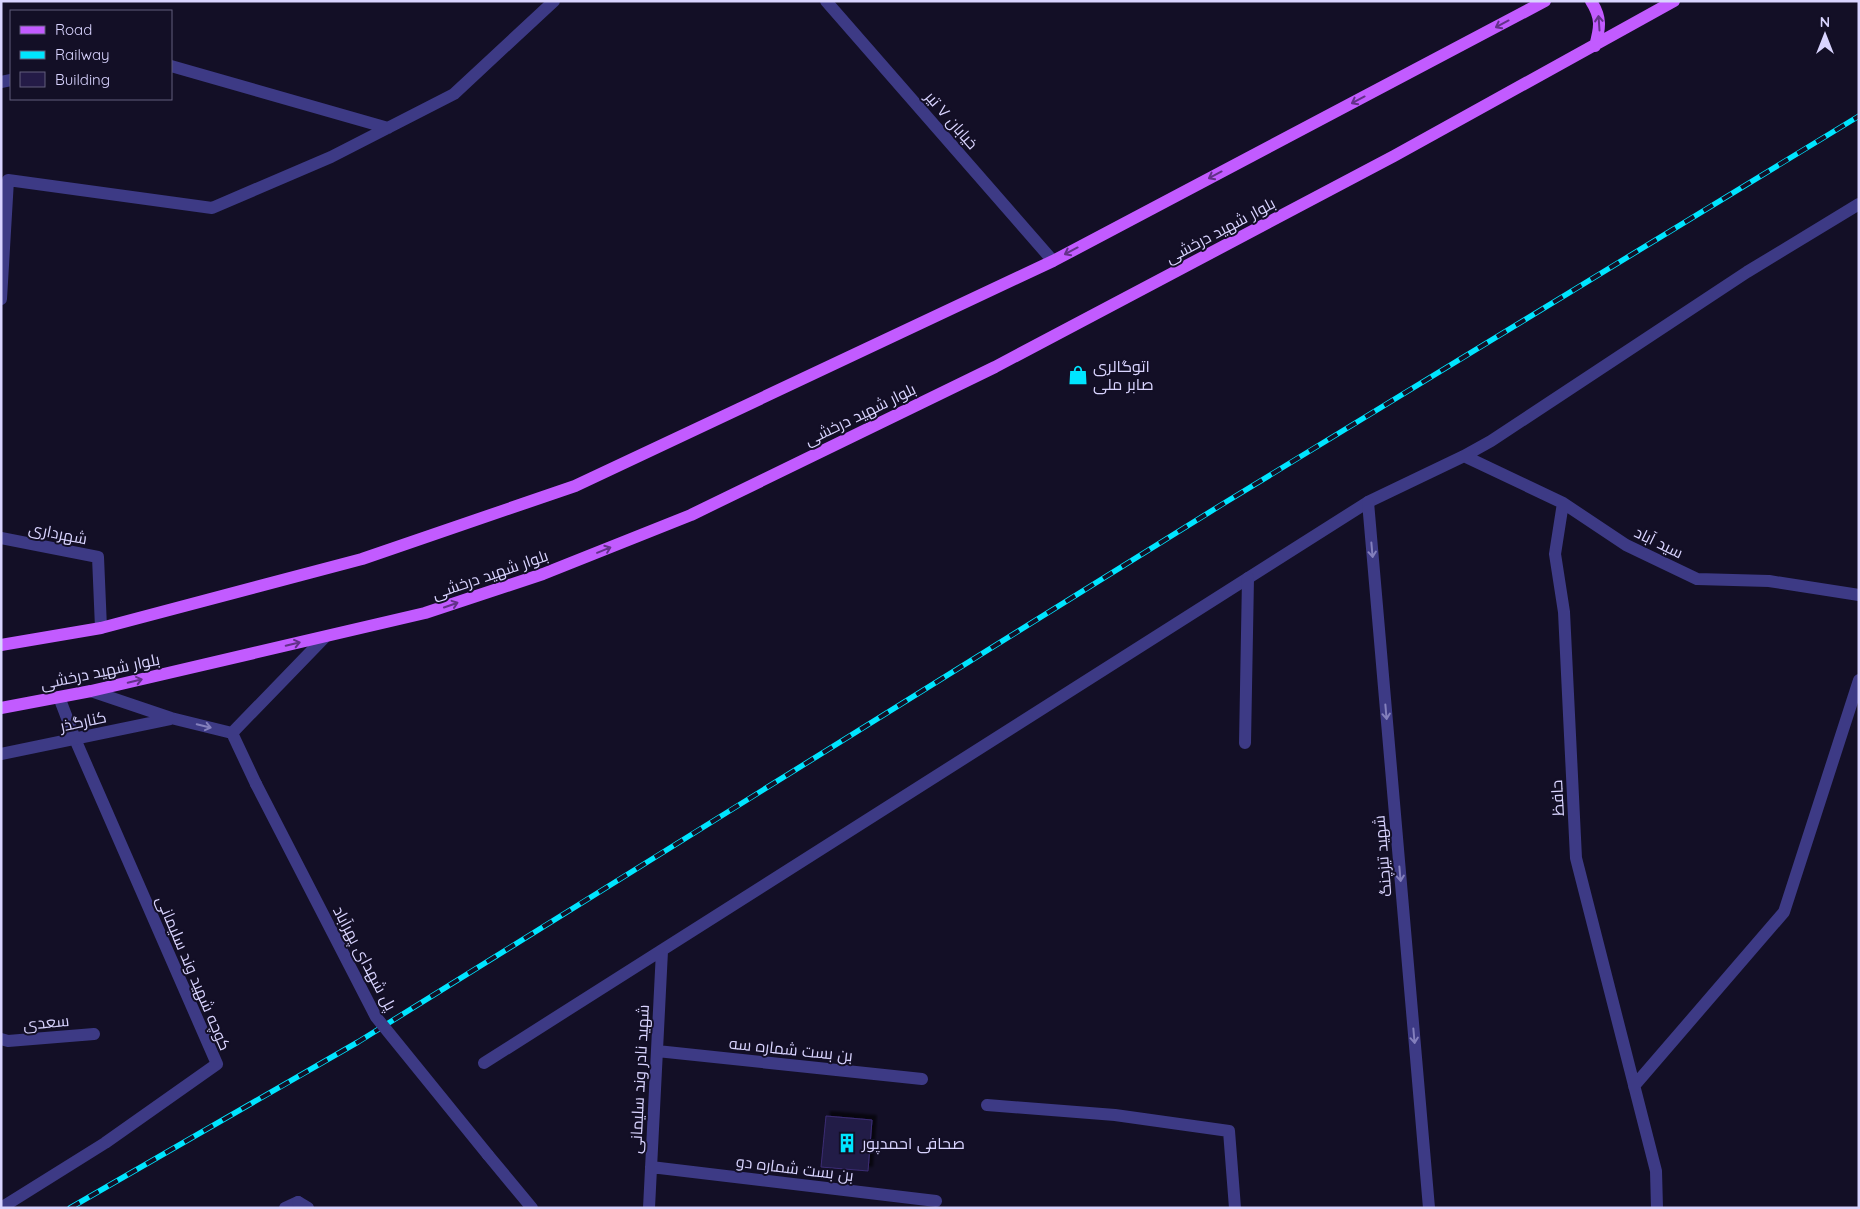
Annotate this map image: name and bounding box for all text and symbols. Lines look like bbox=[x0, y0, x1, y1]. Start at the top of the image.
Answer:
legend bbox=[10, 10, 172, 100]
north arrow bbox=[1800, 10, 1850, 60]
text: N bbox=[1820, 13, 1830, 31]
one-way arrow bbox=[1594, 15, 1603, 31]
text: Road bbox=[55, 20, 92, 39]
one-way arrow bbox=[1495, 20, 1510, 29]
text: Railway bbox=[55, 45, 110, 64]
text: Building bbox=[55, 70, 110, 89]
street label: خیابان ۷ تیر bbox=[920, 86, 983, 154]
one-way arrow bbox=[1351, 95, 1366, 105]
one-way arrow bbox=[1207, 170, 1222, 180]
street label: بلوار شهید درخشی bbox=[1162, 193, 1279, 268]
one-way arrow bbox=[1064, 247, 1079, 256]
place label: اتوگالری صابر ملی bbox=[1093, 356, 1154, 395]
shop icon: اتوگالری صابر ملی bbox=[1067, 364, 1089, 386]
street label: بلوار شهید درخشی bbox=[801, 378, 919, 451]
street label: شهرداری bbox=[27, 518, 89, 549]
street label: سید آباد bbox=[1631, 522, 1687, 562]
one-way arrow bbox=[1367, 542, 1377, 558]
one-way arrow bbox=[596, 544, 611, 553]
street label: بلوار شهید درخشی bbox=[429, 545, 551, 604]
one-way arrow bbox=[442, 599, 458, 609]
one-way arrow bbox=[285, 639, 301, 648]
street label: بلوار شهید درخشی bbox=[39, 649, 162, 694]
one-way arrow bbox=[126, 676, 142, 685]
one-way arrow bbox=[1381, 704, 1391, 720]
street label: کنارگذر bbox=[57, 706, 108, 736]
one-way arrow bbox=[196, 722, 212, 731]
street label: حافظ bbox=[1546, 779, 1568, 817]
street label: شهید تیزچنگ bbox=[1368, 814, 1398, 898]
one-way arrow bbox=[1395, 866, 1405, 882]
street label: کوچه شهید وند سلیمانی bbox=[151, 893, 236, 1054]
street label: پل شهدای پهرآباد bbox=[327, 902, 401, 1015]
street label: شهید نادر وند سلیمانی bbox=[625, 1004, 654, 1154]
street label: سعدی bbox=[22, 1010, 70, 1035]
one-way arrow bbox=[1409, 1028, 1419, 1044]
street label: بن بست شماره سه bbox=[728, 1033, 854, 1066]
building icon: صحافی احمدپور bbox=[836, 1132, 858, 1154]
place label: صحافی احمدپور bbox=[861, 1133, 965, 1155]
street label: بن بست شماره دو bbox=[735, 1151, 855, 1186]

